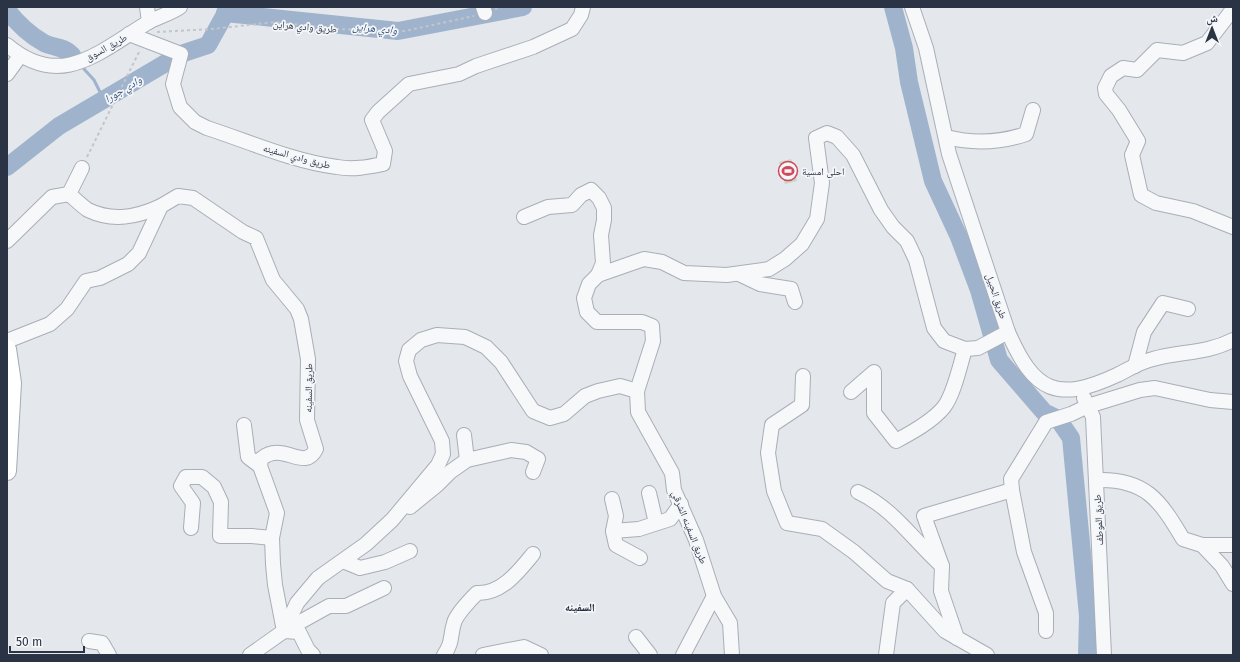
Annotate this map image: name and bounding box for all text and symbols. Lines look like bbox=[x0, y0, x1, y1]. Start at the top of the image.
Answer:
north arrow bbox=[1192, 8, 1232, 48]
text: ش bbox=[1206, 12, 1218, 26]
street label: طريق وادي هراين bbox=[272, 18, 338, 37]
water label: وادي هراين bbox=[352, 20, 398, 39]
street label: طريق السوق bbox=[84, 31, 130, 64]
water label: وادي جورا bbox=[102, 73, 145, 107]
street label: طريق وادي السفينه bbox=[261, 142, 332, 173]
sports icon: احلى امسية bbox=[777, 160, 799, 182]
place label: احلى امسية bbox=[802, 166, 844, 178]
street label: طريق الحبيل bbox=[983, 272, 1009, 321]
street label: طريق السفينه bbox=[303, 363, 315, 413]
street label: طريق السفينه الشرقي bbox=[667, 489, 709, 567]
street label: طريق الموطف bbox=[1092, 494, 1106, 546]
district label: السفينه bbox=[565, 601, 595, 614]
scale bar bbox=[10, 628, 84, 654]
text: 50 m bbox=[16, 635, 42, 649]

